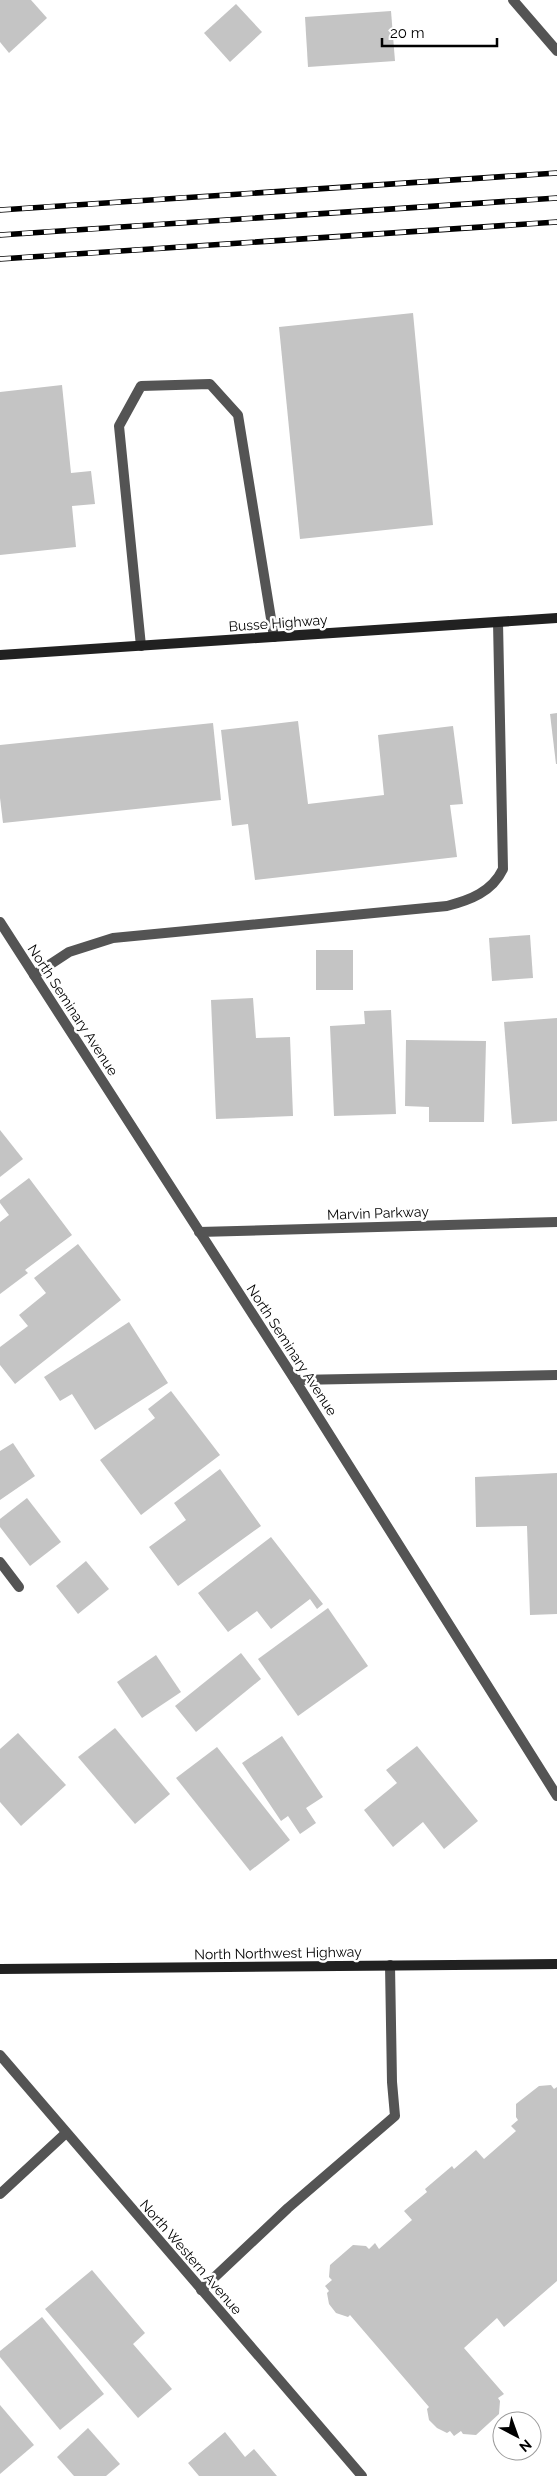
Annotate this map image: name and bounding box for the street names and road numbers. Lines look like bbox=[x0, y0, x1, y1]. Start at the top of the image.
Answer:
street label: Busse Highway bbox=[228, 612, 328, 634]
street label: North Seminary Avenue bbox=[25, 941, 121, 1079]
street label: Marvin Parkway bbox=[327, 1203, 430, 1223]
street label: North Seminary Avenue bbox=[244, 1281, 340, 1419]
street label: North Northwest Highway bbox=[194, 1944, 362, 1962]
street label: North Western Avenue bbox=[137, 2196, 245, 2318]

